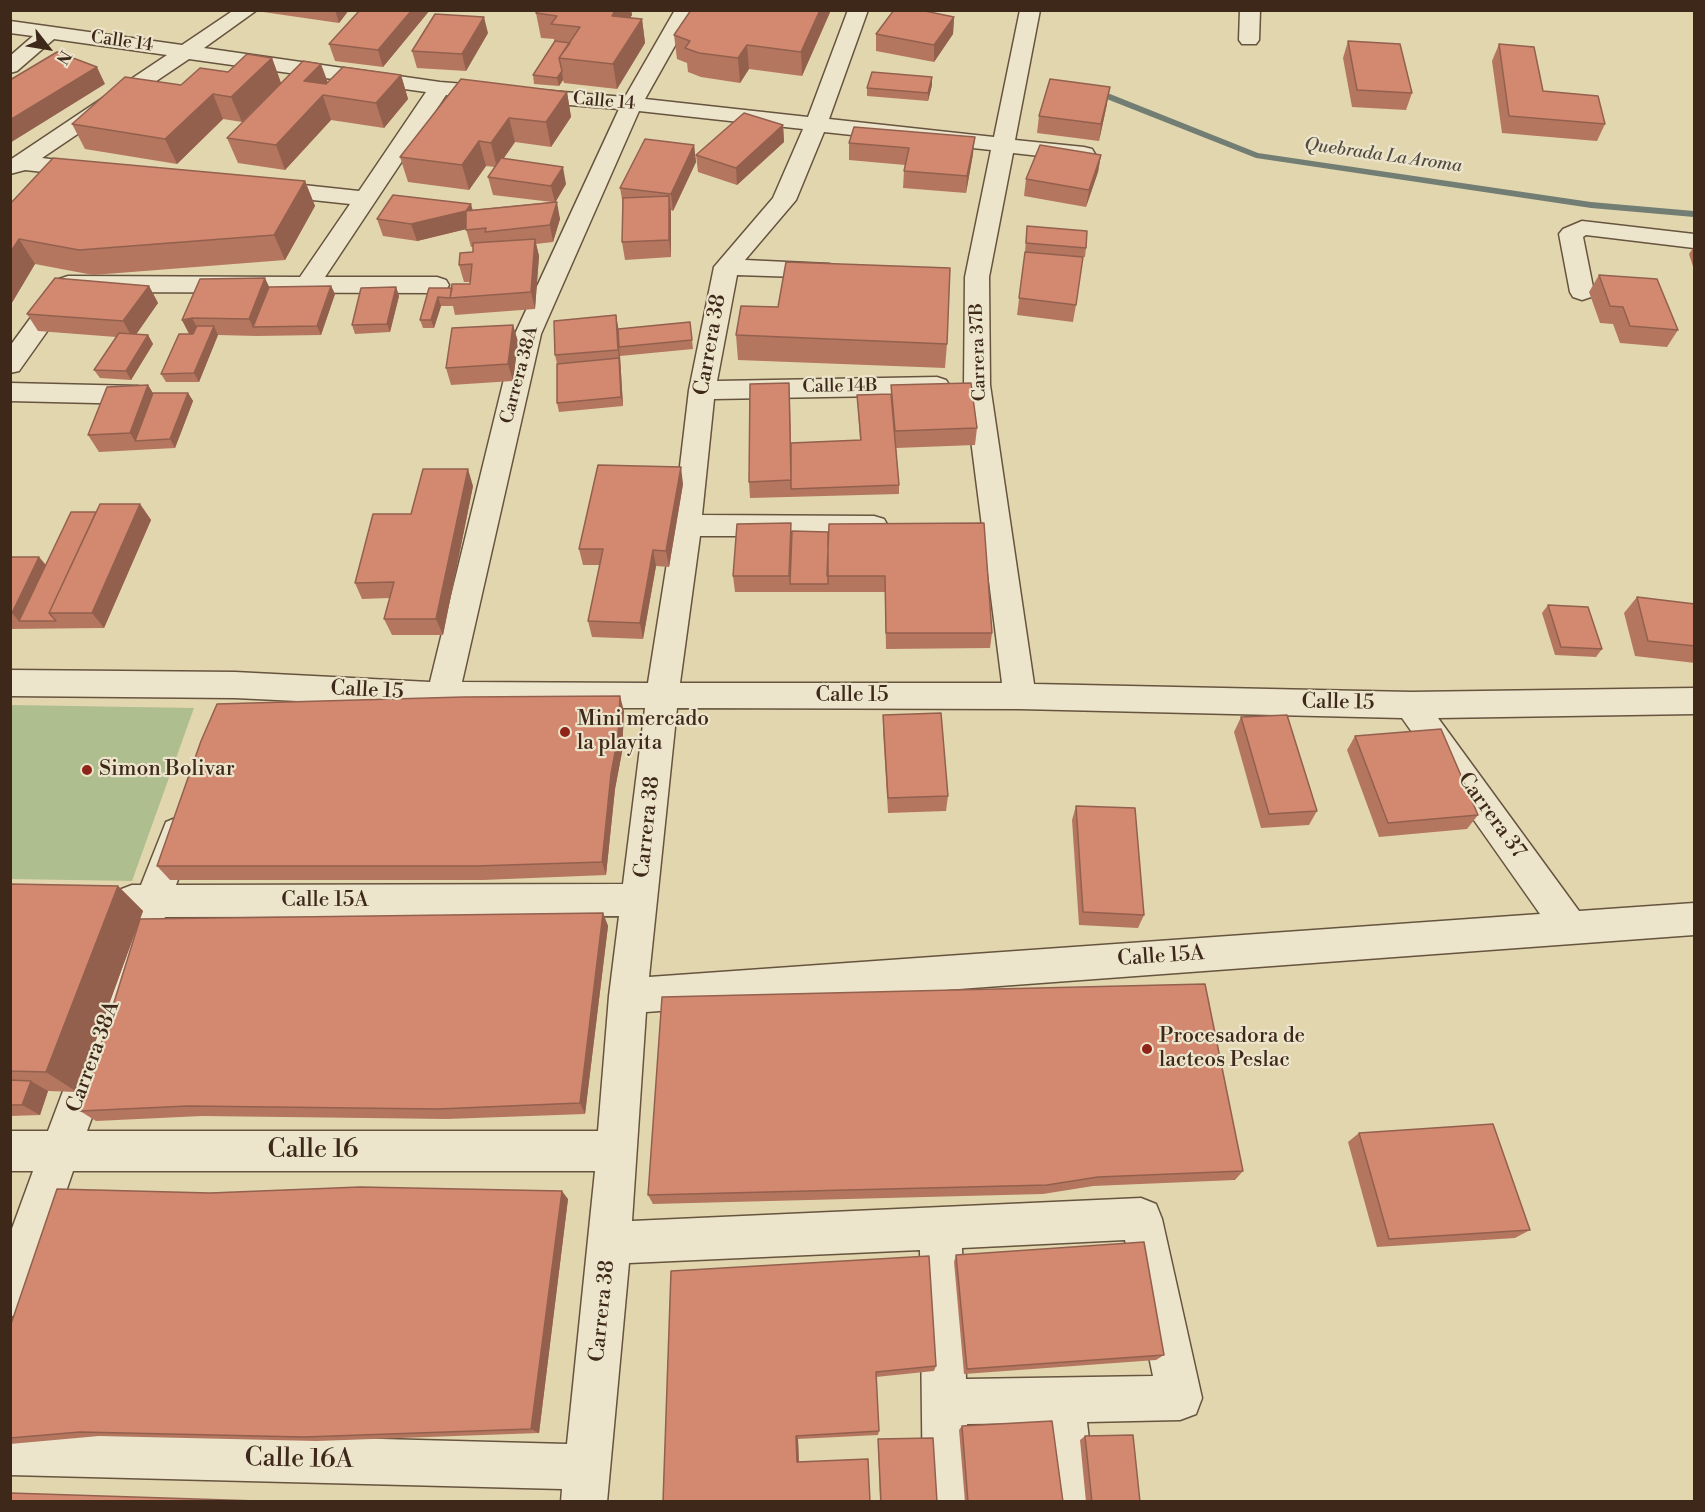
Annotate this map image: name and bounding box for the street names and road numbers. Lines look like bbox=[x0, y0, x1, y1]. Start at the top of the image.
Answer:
street label: Calle 14 bbox=[89, 27, 155, 57]
street label: Calle 14 bbox=[572, 89, 636, 115]
street label: Carrera 38 bbox=[690, 292, 732, 398]
street label: Carrera 37B bbox=[966, 303, 992, 401]
street label: Carrera 38A bbox=[497, 324, 543, 426]
street label: Calle 14B bbox=[802, 376, 878, 398]
street label: Calle 15 bbox=[330, 677, 404, 705]
street label: Calle 15 bbox=[815, 683, 889, 709]
street label: Calle 15 bbox=[1301, 690, 1375, 716]
street label: Carrera 37 bbox=[1451, 768, 1531, 864]
street label: Carrera 38 bbox=[630, 775, 666, 879]
street label: Calle 15A bbox=[281, 888, 369, 914]
street label: Calle 15A bbox=[1117, 941, 1205, 973]
street label: Carrera 38A bbox=[62, 998, 126, 1116]
street label: Calle 16 bbox=[268, 1135, 358, 1167]
street label: Carrera 38 bbox=[585, 1259, 621, 1363]
street label: Calle 16A bbox=[244, 1443, 354, 1477]

